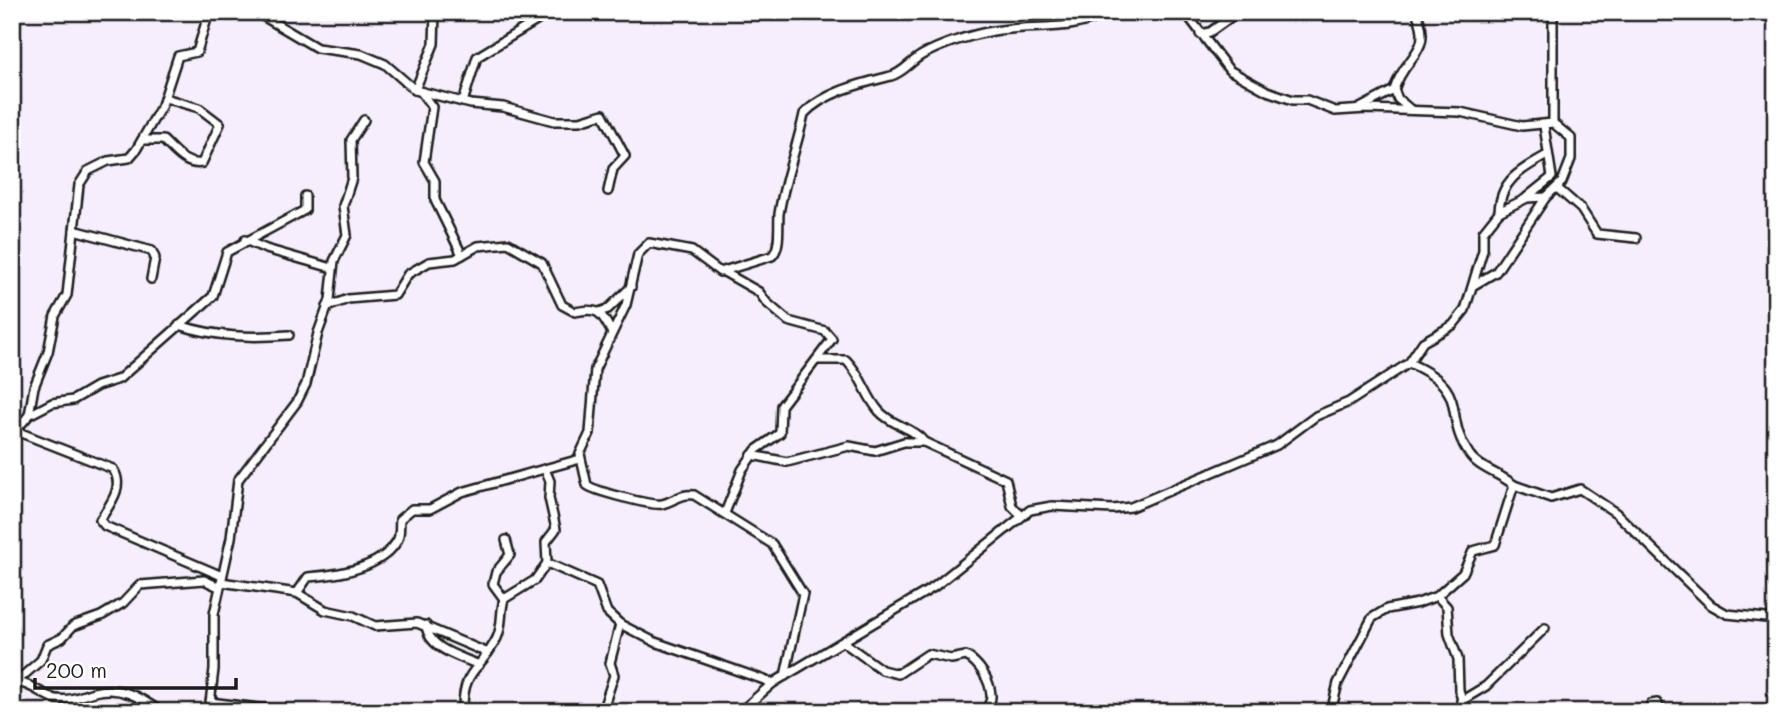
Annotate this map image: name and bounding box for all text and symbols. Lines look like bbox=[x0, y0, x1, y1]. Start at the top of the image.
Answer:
scale bar bbox=[35, 647, 236, 691]
text: 200 m bbox=[46, 656, 107, 683]

